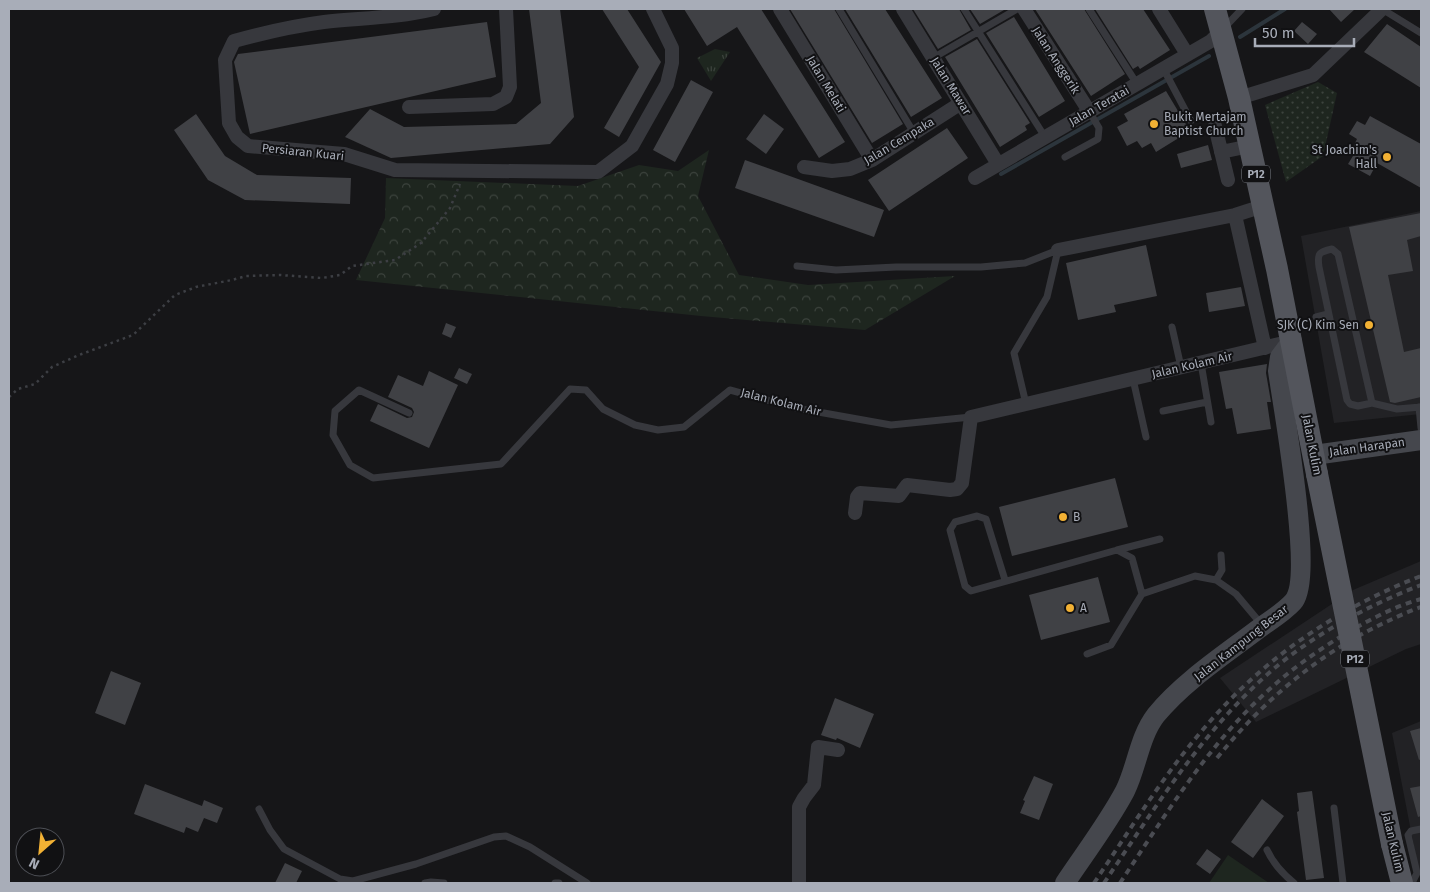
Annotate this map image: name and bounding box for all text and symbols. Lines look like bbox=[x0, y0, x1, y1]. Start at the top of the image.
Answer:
scale bar bbox=[1255, 15, 1354, 47]
street label: Jalan Anggerik bbox=[1029, 24, 1083, 97]
text: 50 m bbox=[1262, 24, 1295, 42]
street label: Jalan Melati bbox=[804, 53, 848, 115]
street label: Jalan Mawar bbox=[928, 54, 975, 118]
street label: Jalan Teratai bbox=[1066, 83, 1132, 129]
place label: Bukit Mertajam Baptist Church bbox=[1164, 110, 1247, 138]
street label: Jalan Cempaka bbox=[861, 114, 937, 168]
marker: Bukit Mertajam Baptist Church bbox=[1148, 118, 1160, 130]
street label: Persiaran Kuari bbox=[261, 141, 345, 163]
place label: St Joachim's Hall bbox=[1311, 143, 1377, 171]
marker: St Joachim's Hall bbox=[1381, 151, 1393, 163]
road number: P12 bbox=[1242, 165, 1270, 182]
place label: SJK (C) Kim Sen bbox=[1277, 318, 1359, 332]
marker: SJK (C) Kim Sen bbox=[1363, 319, 1375, 331]
street label: Jalan Kolam Air bbox=[1150, 349, 1234, 381]
street label: Jalan Kolam Air bbox=[739, 385, 823, 419]
street label: Jalan Kulim bbox=[1299, 414, 1325, 476]
street label: Jalan Harapan bbox=[1328, 435, 1406, 459]
place label: B bbox=[1073, 510, 1080, 524]
marker: B bbox=[1057, 511, 1069, 523]
place label: A bbox=[1080, 601, 1087, 615]
marker: A bbox=[1064, 602, 1076, 614]
street label: Jalan Kampung Besar bbox=[1191, 602, 1291, 684]
road number: P12 bbox=[1341, 651, 1369, 668]
street label: Jalan Kulim bbox=[1379, 811, 1407, 873]
north arrow bbox=[15, 827, 65, 877]
text: N bbox=[26, 853, 42, 873]

